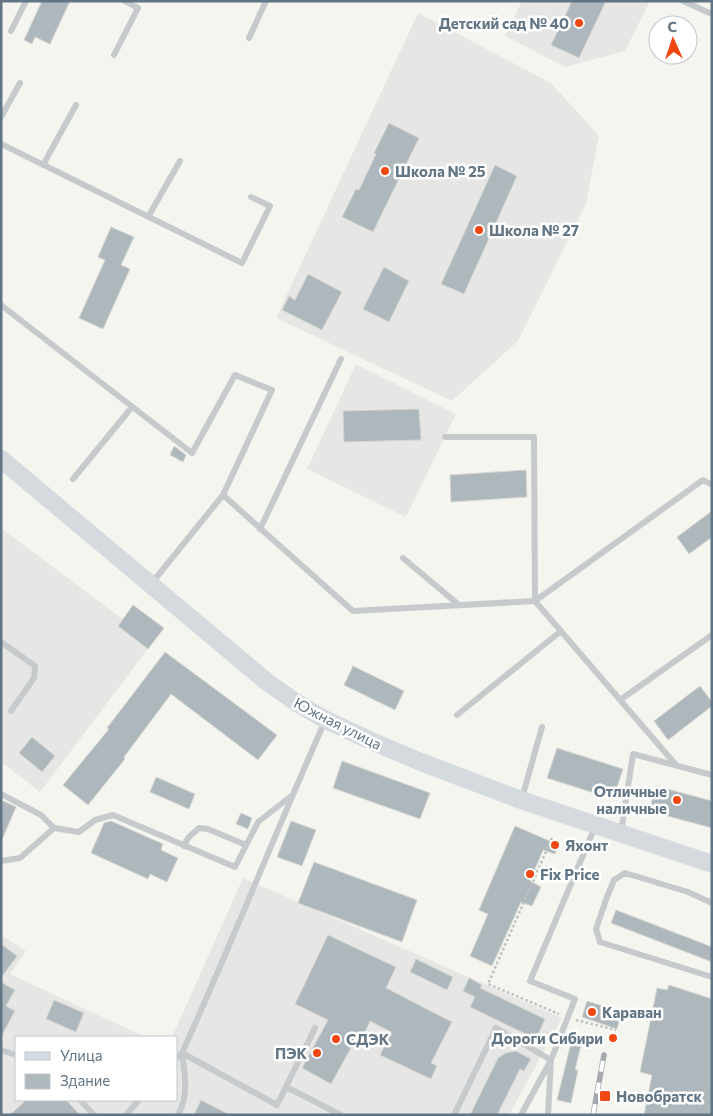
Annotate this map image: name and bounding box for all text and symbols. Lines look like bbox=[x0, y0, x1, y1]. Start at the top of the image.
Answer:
place label: Детский сад № 40 bbox=[439, 14, 569, 32]
north arrow bbox=[648, 15, 698, 65]
marker: Детский сад № 40 bbox=[573, 17, 585, 29]
text: С bbox=[667, 18, 678, 35]
place label: Школа № 25 bbox=[395, 162, 486, 180]
marker: Школа № 25 bbox=[379, 165, 391, 177]
place label: Школа № 27 bbox=[489, 221, 579, 239]
marker: Школа № 27 bbox=[473, 224, 485, 236]
street label: Южная улица bbox=[291, 693, 385, 753]
place label: Отличные наличные bbox=[594, 782, 667, 817]
marker: Отличные наличные bbox=[671, 794, 683, 806]
place label: Яхонт bbox=[565, 836, 608, 854]
marker: Яхонт bbox=[549, 839, 561, 851]
place label: Fix Price bbox=[540, 865, 600, 883]
marker: Fix Price bbox=[524, 868, 536, 880]
place label: Караван bbox=[602, 1003, 662, 1021]
marker: Караван bbox=[586, 1006, 598, 1018]
place label: Дороги Сибири bbox=[492, 1029, 603, 1047]
place label: СДЭК bbox=[346, 1030, 390, 1048]
marker: Дороги Сибири bbox=[607, 1032, 619, 1044]
marker: СДЭК bbox=[330, 1033, 342, 1045]
legend bbox=[15, 1036, 178, 1101]
place label: ПЭК bbox=[275, 1044, 308, 1062]
text: Улица bbox=[60, 1046, 102, 1064]
marker: ПЭК bbox=[311, 1047, 323, 1059]
text: Здание bbox=[60, 1071, 110, 1089]
place label: Новобратск bbox=[616, 1087, 703, 1105]
marker: Новобратск bbox=[598, 1089, 612, 1103]

